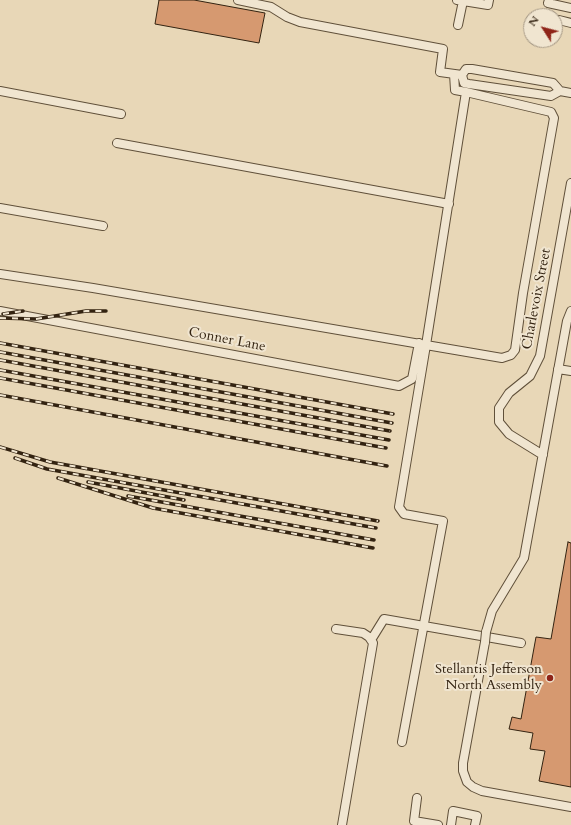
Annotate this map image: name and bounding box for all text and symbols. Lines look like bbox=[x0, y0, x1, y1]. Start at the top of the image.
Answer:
north arrow bbox=[523, 8, 563, 48]
text: N bbox=[525, 13, 543, 30]
street label: Charlevoix Street bbox=[519, 247, 555, 351]
street label: Conner Lane bbox=[187, 324, 267, 356]
place label: Stellantis Jefferson North Assembly bbox=[435, 662, 542, 694]
marker: Stellantis Jefferson North Assembly bbox=[545, 673, 555, 683]

